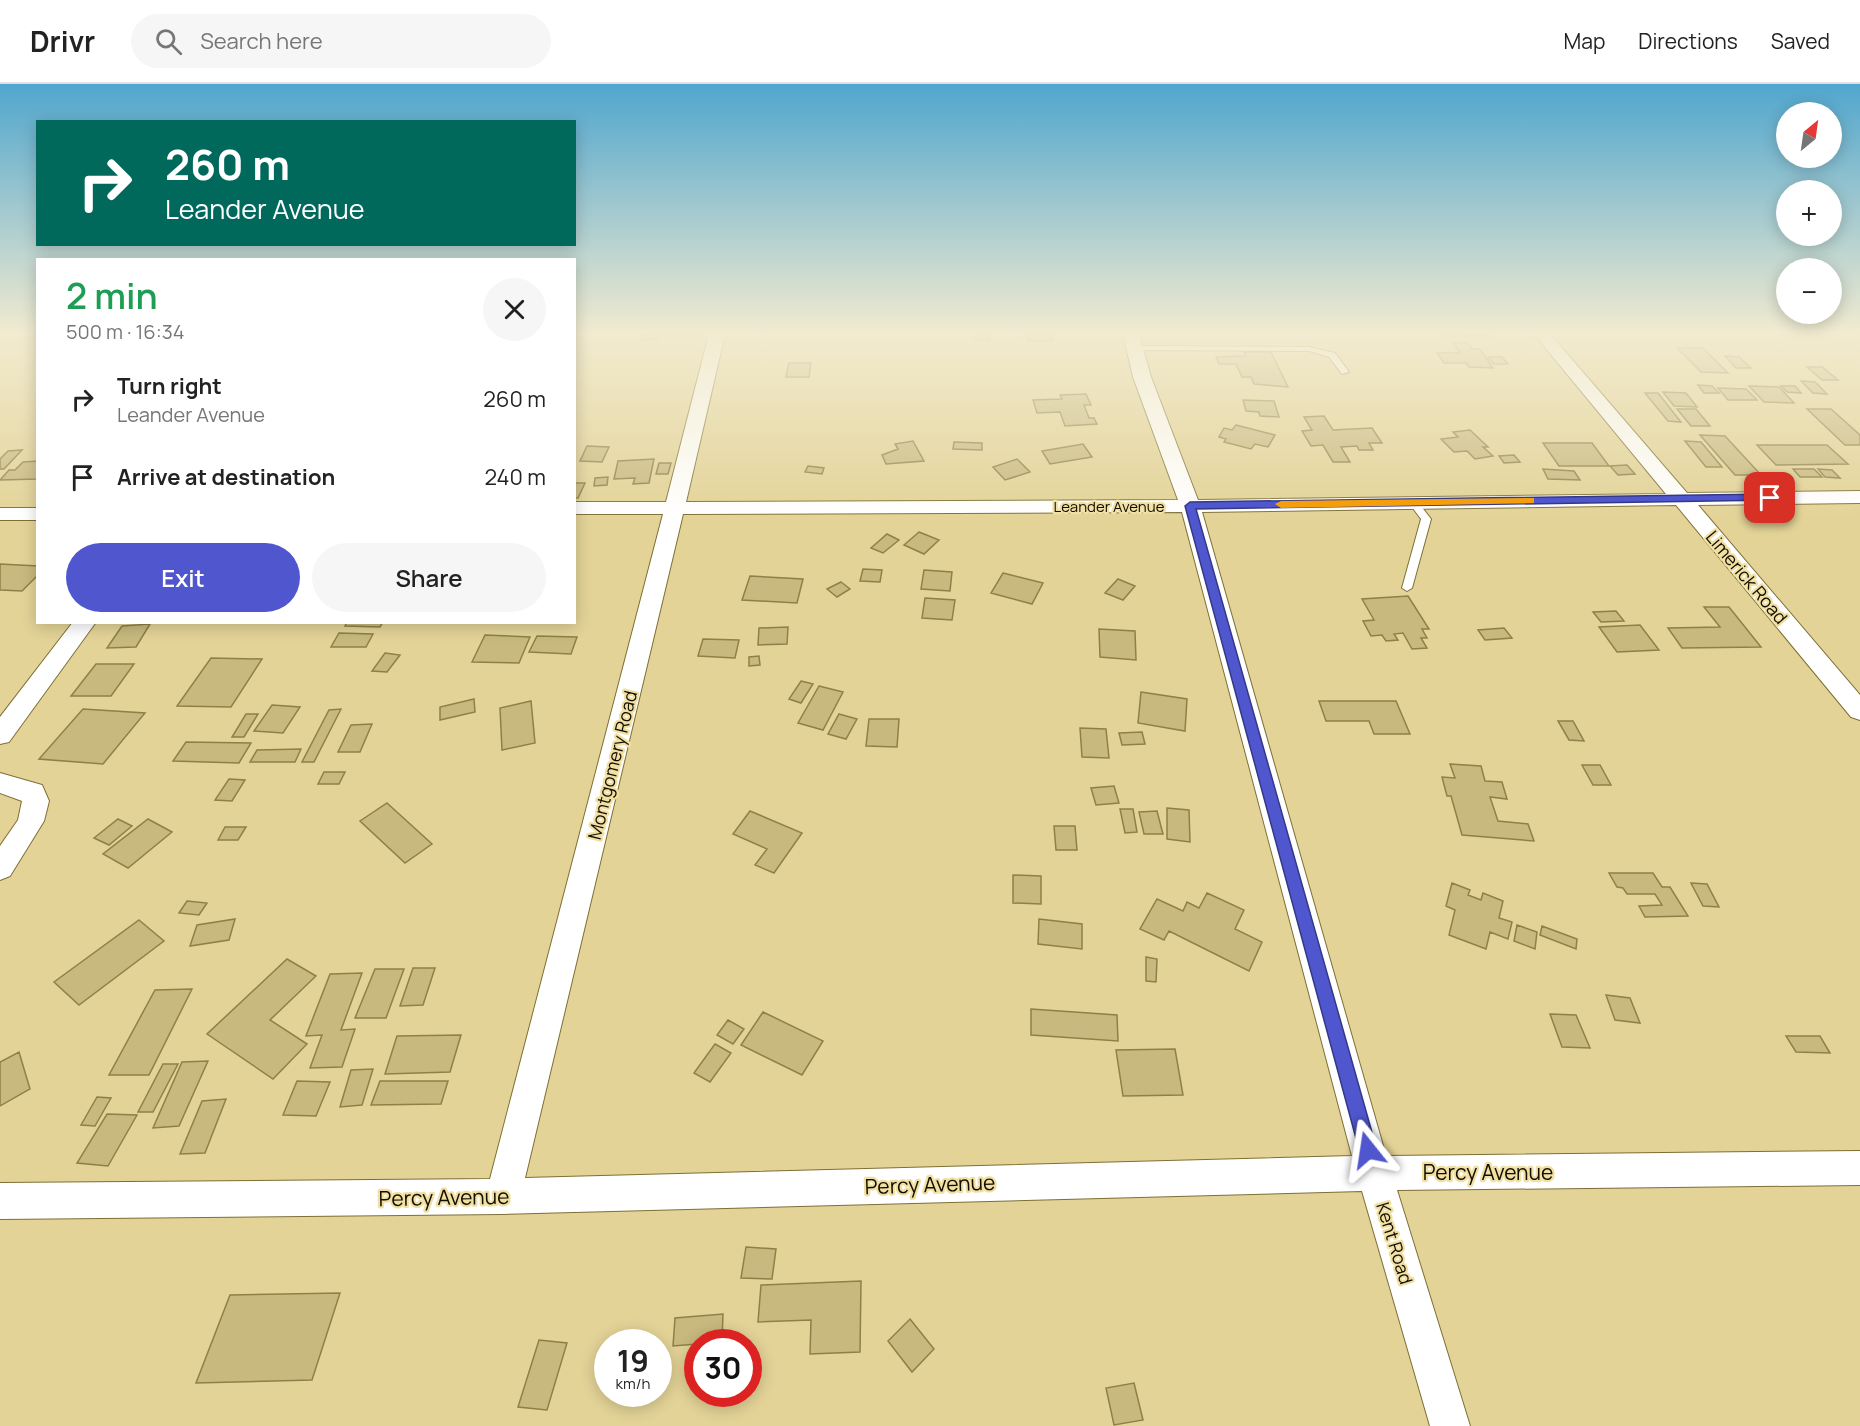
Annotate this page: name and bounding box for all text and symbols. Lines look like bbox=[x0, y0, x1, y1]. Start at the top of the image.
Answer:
search box bbox=[131, 14, 551, 68]
text: Drivr bbox=[30, 22, 95, 60]
icon: search bbox=[152, 25, 185, 58]
text: Search here bbox=[200, 26, 323, 56]
text: Map bbox=[1564, 27, 1605, 55]
text: Directions bbox=[1638, 27, 1738, 55]
text: Saved bbox=[1771, 27, 1830, 55]
north arrow bbox=[1776, 102, 1842, 168]
map controls bbox=[1776, 102, 1842, 324]
text: 260 m bbox=[165, 135, 290, 193]
icon: right bbox=[66, 144, 144, 222]
button: + bbox=[1776, 180, 1842, 246]
text: Leander Avenue bbox=[165, 190, 365, 227]
button: − bbox=[1776, 258, 1842, 324]
text: 2 min bbox=[66, 271, 158, 320]
button: close bbox=[483, 278, 546, 341]
text: 500 m · 16:34 bbox=[66, 318, 184, 345]
text: Turn right bbox=[117, 371, 222, 401]
icon: right bbox=[66, 383, 99, 416]
text: 260 m bbox=[483, 384, 546, 414]
text: Leander Avenue bbox=[117, 401, 265, 428]
icon: arrive bbox=[66, 461, 99, 494]
text: Arrive at destination bbox=[117, 462, 335, 492]
text: 240 m bbox=[484, 462, 546, 492]
pin bbox=[1744, 472, 1795, 523]
icon: arrive bbox=[1753, 481, 1786, 514]
street label: Leander Avenue bbox=[1054, 496, 1165, 517]
street label: Limerick Road bbox=[1701, 525, 1793, 629]
button: Exit bbox=[66, 543, 300, 612]
button: Share bbox=[312, 543, 546, 612]
street label: Montgomery Road bbox=[582, 688, 642, 842]
position arrow bbox=[1336, 1118, 1400, 1182]
street label: Percy Avenue bbox=[1423, 1158, 1553, 1186]
street label: Percy Avenue bbox=[864, 1168, 996, 1200]
street label: Percy Avenue bbox=[378, 1182, 510, 1212]
street label: Kent Road bbox=[1371, 1199, 1419, 1287]
speed limit sign: 30 bbox=[684, 1329, 762, 1407]
text: 19 bbox=[617, 1340, 649, 1381]
text: km/h bbox=[616, 1373, 650, 1394]

